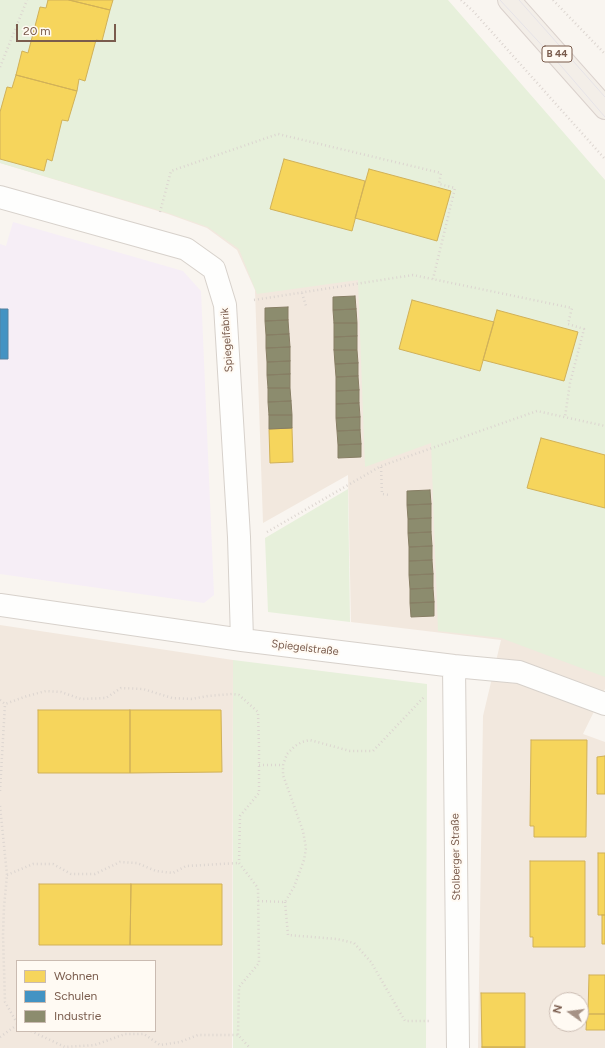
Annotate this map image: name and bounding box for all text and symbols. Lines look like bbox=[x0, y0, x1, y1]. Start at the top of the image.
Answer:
scale bar bbox=[18, 16, 118, 42]
text: 20 m bbox=[23, 24, 51, 38]
road number: B 44 bbox=[542, 46, 572, 62]
street label: Spiegelfabrik bbox=[218, 307, 236, 373]
street label: Spiegelstraße bbox=[271, 637, 339, 659]
street label: Stolberger Straße bbox=[449, 813, 463, 901]
legend bbox=[16, 960, 156, 1032]
text: Wohnen bbox=[54, 969, 99, 983]
text: Schulen bbox=[54, 989, 97, 1003]
north arrow bbox=[549, 992, 589, 1032]
text: N bbox=[551, 1004, 565, 1015]
text: Industrie bbox=[54, 1009, 101, 1023]

